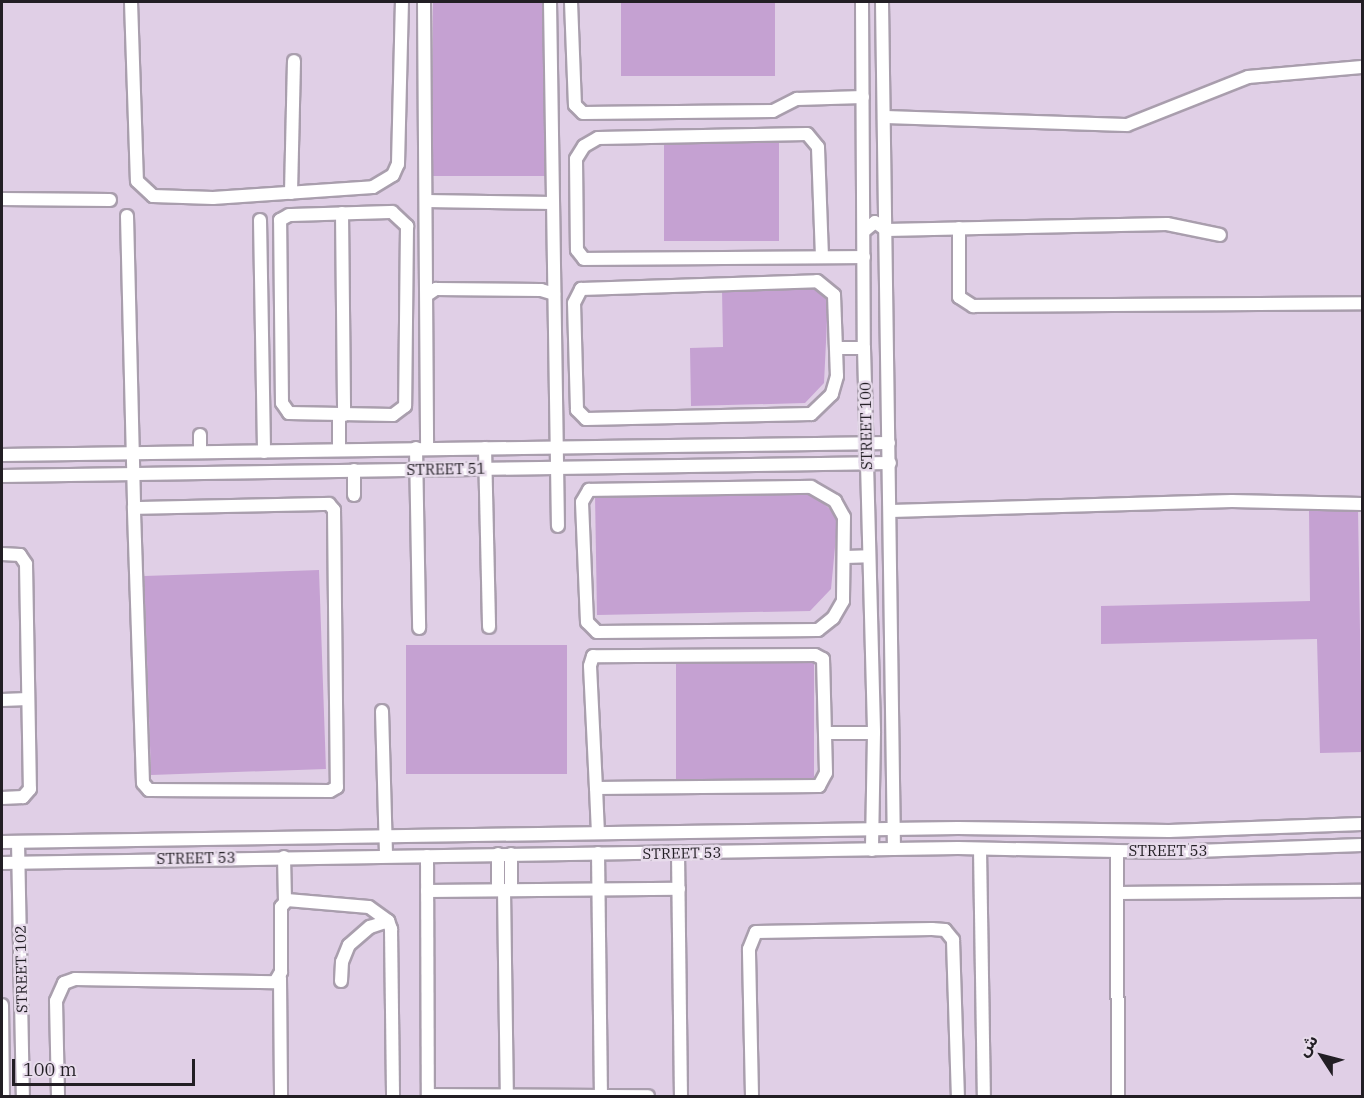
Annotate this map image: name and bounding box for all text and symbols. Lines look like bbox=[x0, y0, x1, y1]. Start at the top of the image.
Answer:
street label: STREET 100 bbox=[856, 382, 876, 470]
street label: STREET 51 bbox=[406, 459, 486, 479]
street label: STREET 53 bbox=[1129, 842, 1207, 860]
street label: STREET 53 bbox=[642, 843, 722, 863]
street label: STREET 53 bbox=[156, 848, 236, 868]
street label: STREET 102 bbox=[11, 925, 31, 1013]
north arrow bbox=[1292, 1026, 1352, 1086]
text: ش bbox=[1293, 1031, 1322, 1060]
scale bar bbox=[15, 1047, 198, 1085]
text: 100 m bbox=[23, 1058, 77, 1081]

